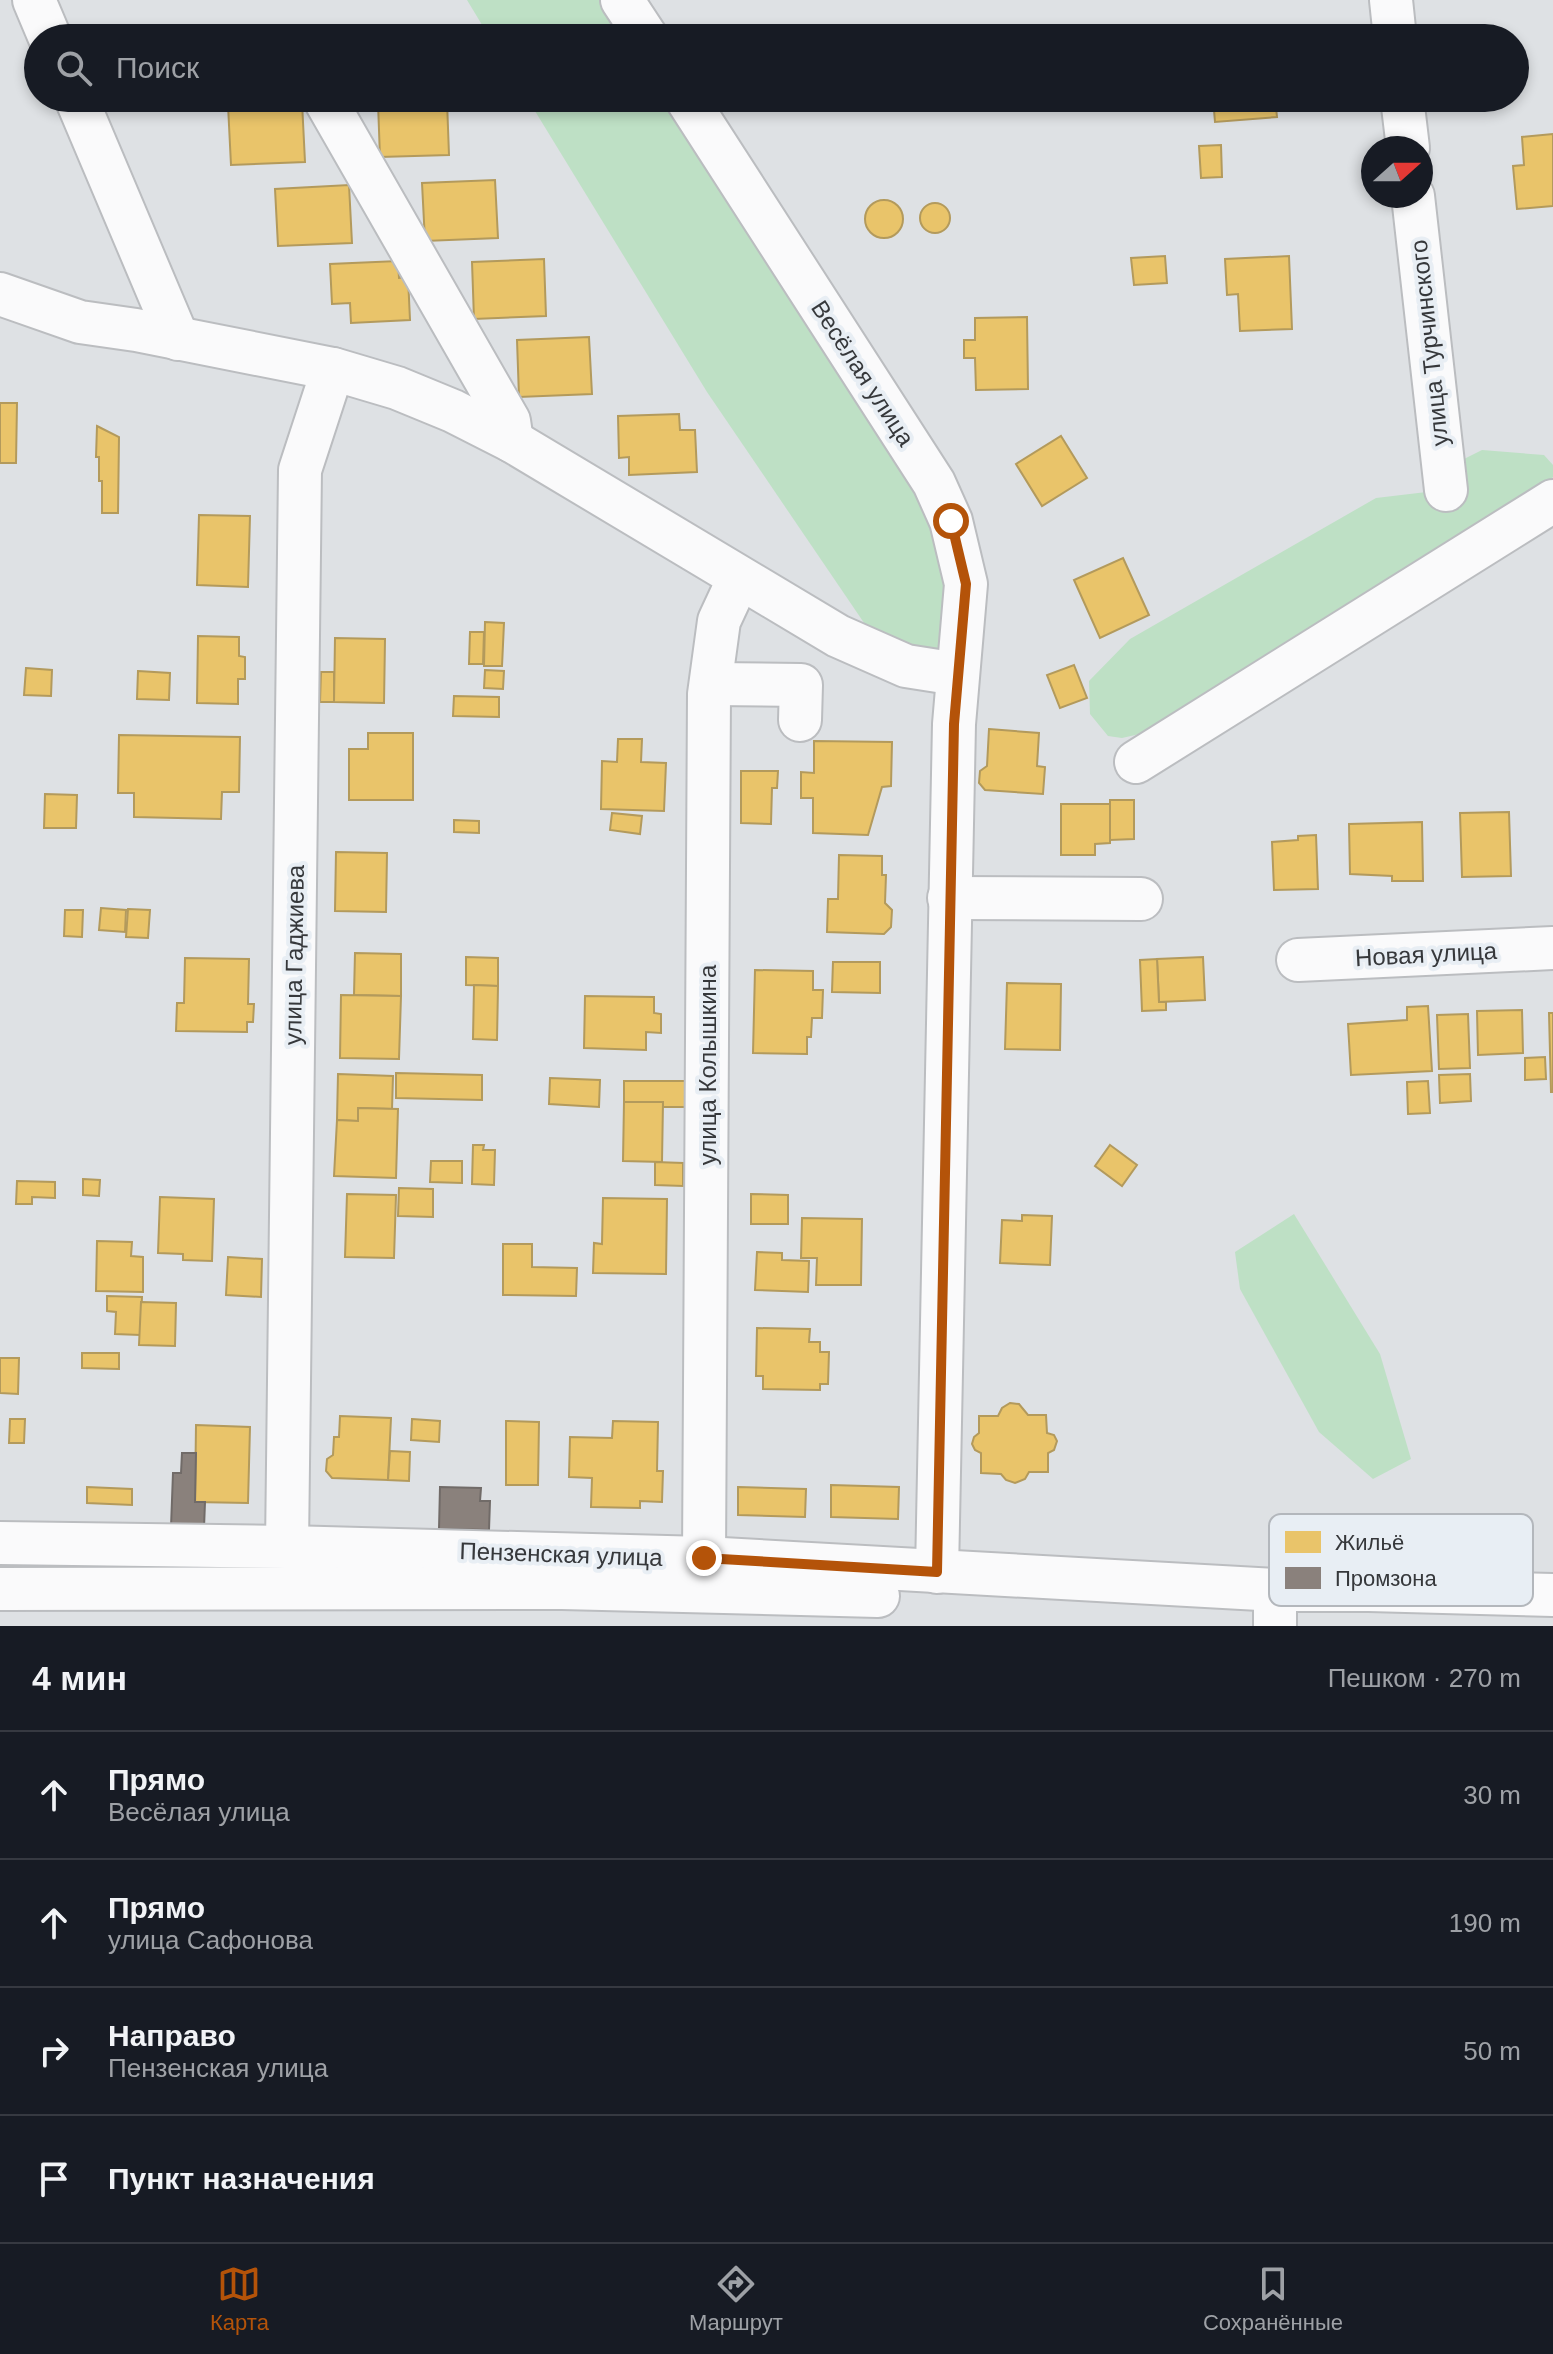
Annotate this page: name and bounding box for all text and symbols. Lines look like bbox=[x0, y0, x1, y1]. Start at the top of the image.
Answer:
search box bbox=[24, 24, 1529, 112]
icon: search bbox=[52, 46, 96, 90]
text: Поиск bbox=[116, 51, 199, 84]
north arrow bbox=[1361, 136, 1433, 208]
street label: улица Турчинского bbox=[1405, 238, 1453, 448]
street label: Весёлая улица bbox=[806, 295, 920, 451]
route start bbox=[933, 503, 969, 539]
street label: улица Гаджиева bbox=[279, 864, 309, 1045]
street label: Новая улица bbox=[1354, 937, 1498, 971]
street label: улица Колышкина bbox=[694, 964, 721, 1165]
legend bbox=[1269, 1514, 1533, 1606]
text: Жильё bbox=[1335, 1530, 1404, 1555]
street label: Пензенская улица bbox=[459, 1537, 664, 1571]
route end bbox=[686, 1540, 722, 1576]
text: Промзона bbox=[1335, 1566, 1437, 1591]
text: 4 мин bbox=[32, 1659, 127, 1697]
text: Пешком · 270 m bbox=[1328, 1663, 1521, 1693]
text: Прямо bbox=[108, 1763, 205, 1796]
icon: ahead bbox=[32, 1773, 76, 1817]
text: 30 m bbox=[1463, 1780, 1521, 1810]
text: Весёлая улица bbox=[108, 1797, 290, 1827]
text: Прямо bbox=[108, 1891, 205, 1924]
icon: ahead bbox=[32, 1901, 76, 1945]
text: 190 m bbox=[1449, 1908, 1521, 1938]
text: улица Сафонова bbox=[108, 1925, 313, 1955]
text: Направо bbox=[108, 2019, 236, 2052]
icon: right bbox=[32, 2029, 76, 2073]
text: 50 m bbox=[1463, 2036, 1521, 2066]
text: Пензенская улица bbox=[108, 2053, 328, 2083]
icon: arrive bbox=[32, 2157, 76, 2201]
text: Пункт назначения bbox=[108, 2162, 375, 2195]
tab: Карта bbox=[210, 2262, 269, 2336]
tab: Маршрут bbox=[689, 2262, 783, 2336]
tab: Сохранённые bbox=[1203, 2262, 1343, 2336]

